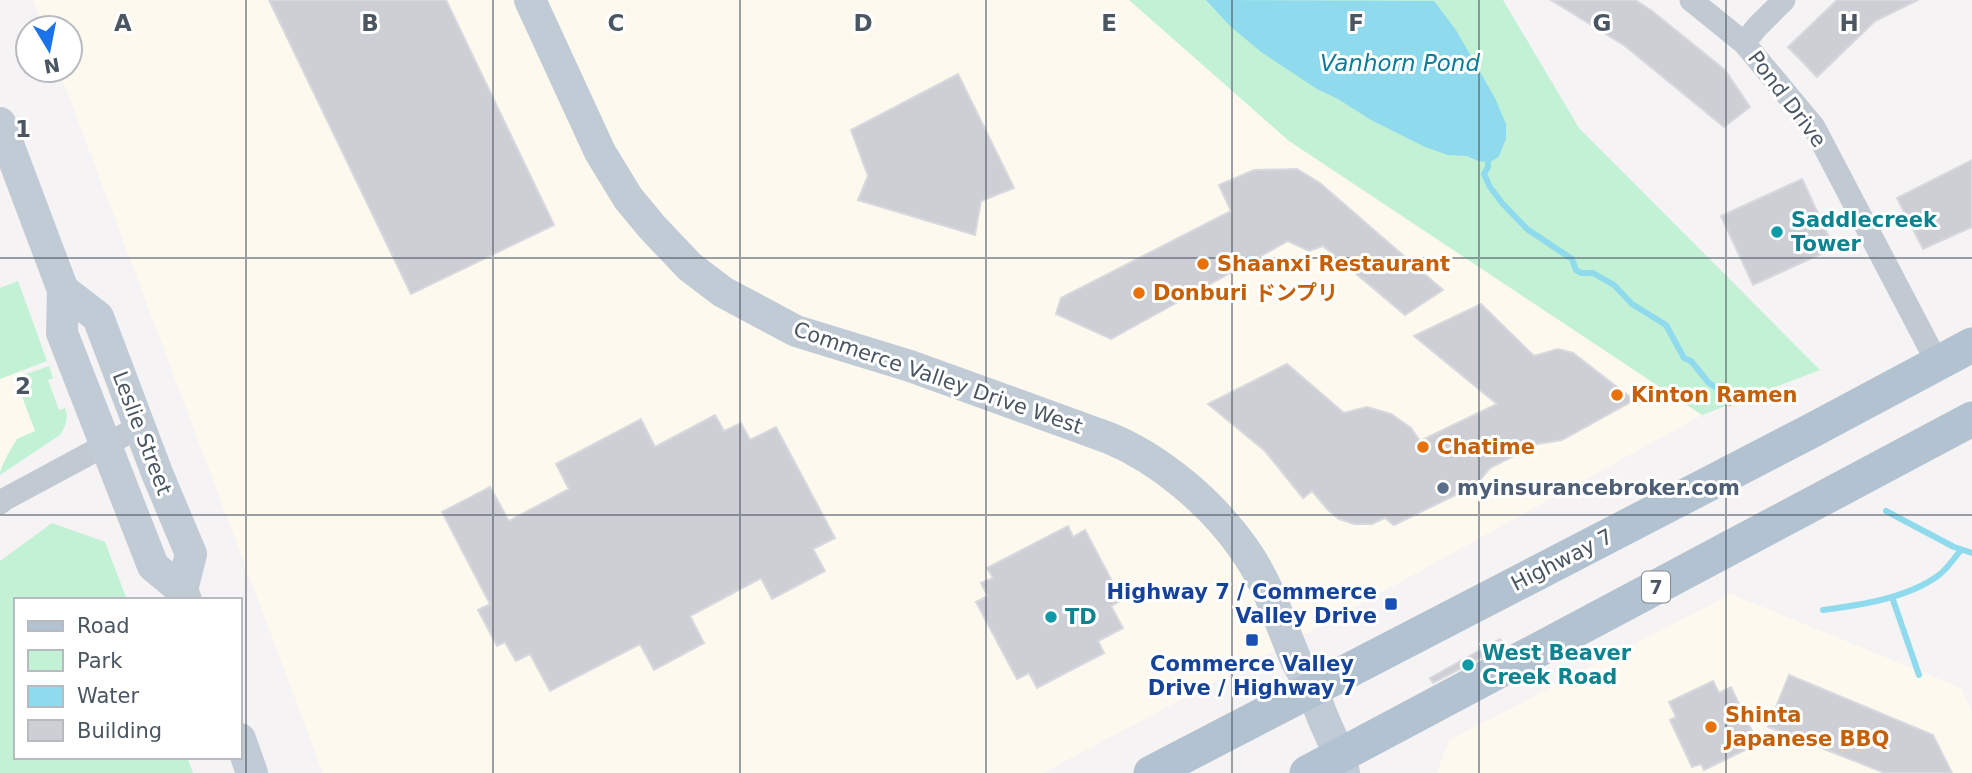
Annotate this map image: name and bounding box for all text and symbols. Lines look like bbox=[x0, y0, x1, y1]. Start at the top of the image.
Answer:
text: A bbox=[114, 10, 132, 36]
text: B bbox=[361, 10, 379, 36]
text: C bbox=[608, 10, 624, 36]
text: D bbox=[853, 10, 873, 36]
text: E bbox=[1101, 10, 1117, 36]
text: F bbox=[1348, 10, 1364, 36]
text: G bbox=[1593, 10, 1611, 36]
text: H bbox=[1839, 10, 1859, 36]
north arrow bbox=[14, 14, 84, 84]
street label: Pond Drive bbox=[1743, 46, 1831, 152]
water label: Vanhorn Pond bbox=[1320, 50, 1480, 76]
text: N bbox=[42, 54, 62, 78]
text: 1 bbox=[15, 116, 31, 142]
place label: Saddlecreek Tower bbox=[1791, 208, 1938, 256]
marker: Saddlecreek Tower bbox=[1769, 224, 1785, 240]
place label: Shaanxi Restaurant bbox=[1217, 252, 1450, 276]
marker: Shaanxi Restaurant bbox=[1195, 256, 1211, 272]
place label: Donburi ドンプリ bbox=[1153, 281, 1338, 305]
marker: Donburi ドンプリ bbox=[1131, 285, 1147, 301]
street label: Commerce Valley Drive West bbox=[790, 317, 1086, 439]
street label: Leslie Street bbox=[107, 368, 177, 498]
text: 2 bbox=[15, 373, 31, 399]
place label: Kinton Ramen bbox=[1631, 383, 1798, 407]
marker: Kinton Ramen bbox=[1609, 387, 1625, 403]
place label: Chatime bbox=[1437, 435, 1535, 459]
marker: Chatime bbox=[1415, 439, 1431, 455]
place label: myinsurancebroker.com bbox=[1457, 476, 1740, 500]
marker: myinsurancebroker.com bbox=[1435, 480, 1451, 496]
street label: Highway 7 bbox=[1507, 524, 1617, 596]
road number: 7 bbox=[1642, 572, 1670, 602]
place label: Highway 7 / Commerce Valley Drive bbox=[1107, 580, 1377, 628]
marker: Highway 7 / Commerce Valley Drive bbox=[1383, 596, 1399, 612]
legend bbox=[14, 598, 242, 759]
place label: TD bbox=[1065, 605, 1097, 629]
marker: TD bbox=[1043, 609, 1059, 625]
text: Road bbox=[77, 614, 130, 638]
marker: Commerce Valley Drive / Highway 7 bbox=[1244, 632, 1260, 648]
place label: West Beaver Creek Road bbox=[1482, 641, 1632, 689]
text: Park bbox=[77, 649, 123, 673]
place label: Commerce Valley Drive / Highway 7 bbox=[1148, 652, 1356, 700]
marker: West Beaver Creek Road bbox=[1460, 657, 1476, 673]
text: Water bbox=[77, 684, 139, 708]
place label: Shinta Japanese BBQ bbox=[1723, 703, 1889, 751]
text: Building bbox=[77, 719, 162, 743]
marker: Shinta Japanese BBQ bbox=[1703, 719, 1719, 735]

